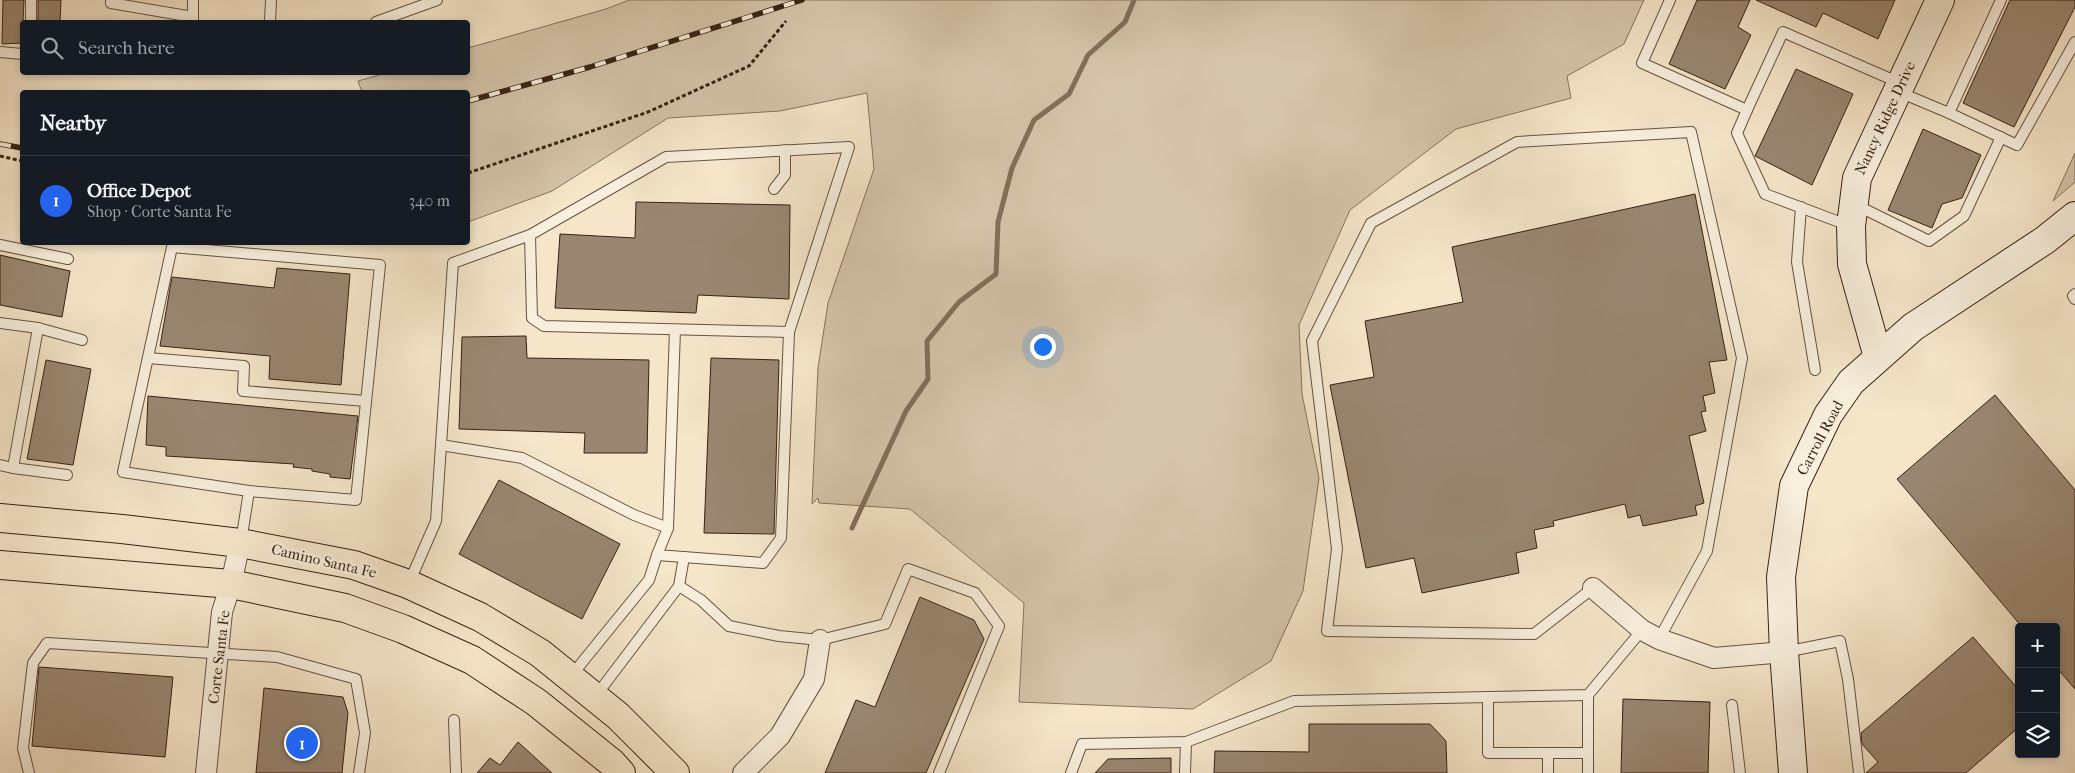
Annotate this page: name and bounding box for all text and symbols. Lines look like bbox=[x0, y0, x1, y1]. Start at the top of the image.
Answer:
search box bbox=[20, 20, 470, 75]
icon: search bbox=[38, 34, 66, 62]
text: Search here bbox=[78, 37, 174, 59]
street label: Nancy Ridge Drive bbox=[1851, 58, 1919, 178]
text: Nearby bbox=[40, 111, 106, 135]
text: Office Depot bbox=[87, 180, 191, 202]
text: 1 bbox=[53, 191, 59, 210]
text: 340 m bbox=[408, 191, 450, 210]
text: Shop · Corte Santa Fe bbox=[87, 202, 232, 221]
your location bbox=[1030, 334, 1056, 360]
street label: Carroll Road bbox=[1793, 397, 1848, 478]
street label: Camino Santa Fe bbox=[270, 540, 379, 582]
street label: Corte Santa Fe bbox=[204, 609, 234, 705]
map controls bbox=[2015, 623, 2060, 758]
button: + bbox=[2015, 623, 2060, 668]
button: − bbox=[2015, 668, 2060, 713]
button: layers bbox=[2015, 713, 2060, 758]
pin: 1 bbox=[286, 724, 318, 762]

